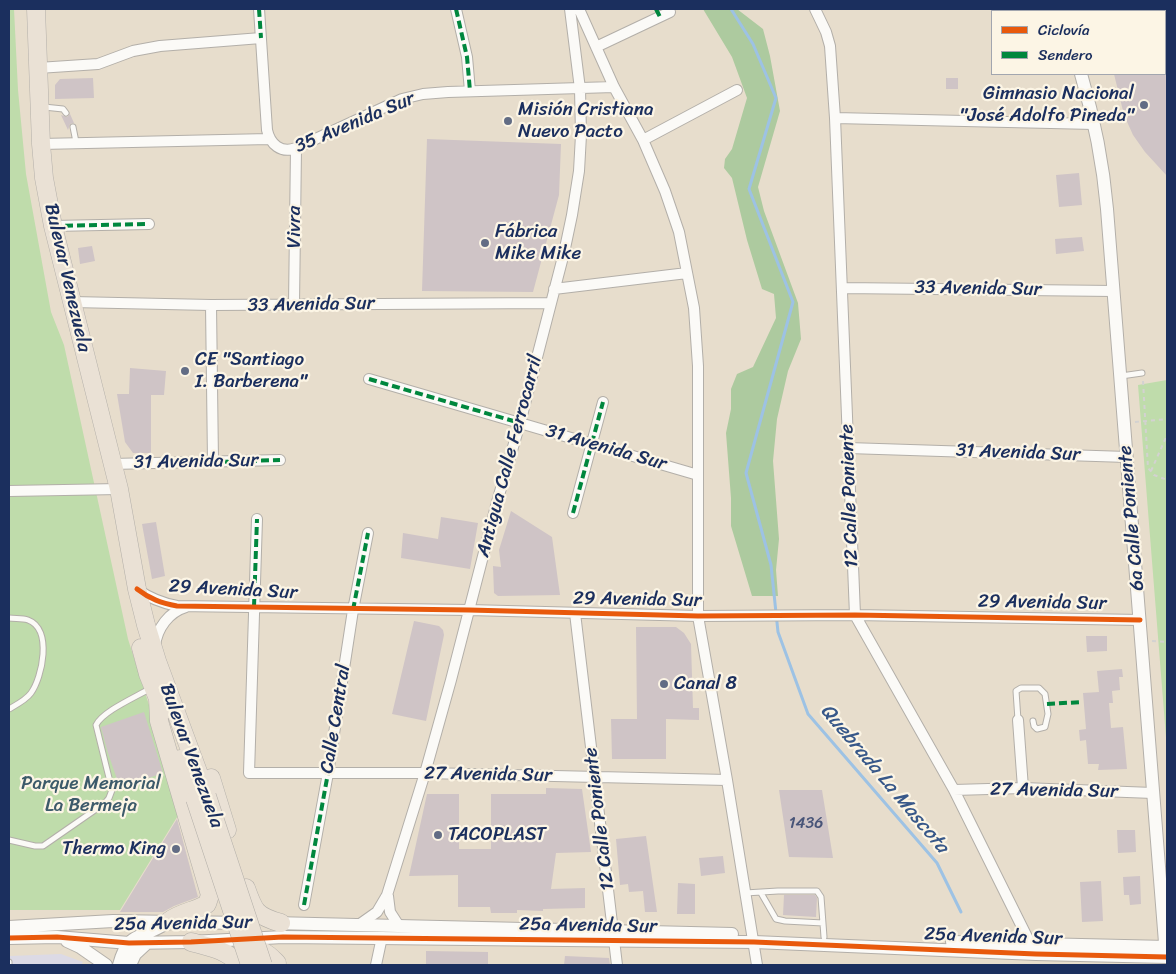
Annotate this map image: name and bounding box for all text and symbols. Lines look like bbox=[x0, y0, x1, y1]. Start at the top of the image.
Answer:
legend bbox=[991, 10, 1166, 75]
text: Ciclovía bbox=[1038, 17, 1090, 43]
text: Sendero bbox=[1038, 42, 1092, 68]
place label: Gimnasio Nacional "José Adolfo Pineda" bbox=[960, 83, 1134, 127]
street label: 35 Avenida Sur bbox=[292, 88, 418, 158]
place label: Misión Cristiana Nuevo Pacto bbox=[518, 99, 653, 143]
marker: Gimnasio Nacional "José Adolfo Pineda" bbox=[1138, 99, 1150, 111]
marker: Misión Cristiana Nuevo Pacto bbox=[502, 115, 514, 127]
street label: Bulevar Venezuela bbox=[39, 201, 95, 355]
street label: Vivra bbox=[284, 206, 306, 248]
place label: Fábrica Mike Mike bbox=[495, 221, 581, 265]
marker: Fábrica Mike Mike bbox=[479, 237, 491, 249]
street label: 33 Avenida Sur bbox=[914, 276, 1042, 302]
street label: 33 Avenida Sur bbox=[247, 292, 375, 318]
place label: CE "Santiago I. Barberena" bbox=[195, 349, 307, 393]
street label: Antigua Calle Ferrocarril bbox=[472, 353, 548, 559]
marker: CE "Santiago I. Barberena" bbox=[179, 365, 191, 377]
street label: 31 Avenida Sur bbox=[543, 420, 669, 476]
street label: 12 Calle Poniente bbox=[836, 423, 864, 569]
street label: 31 Avenida Sur bbox=[955, 439, 1081, 467]
street label: 6a Calle Poniente bbox=[1114, 444, 1150, 592]
street label: 31 Avenida Sur bbox=[134, 450, 258, 474]
street label: 29 Avenida Sur bbox=[168, 575, 298, 605]
street label: 29 Avenida Sur bbox=[573, 587, 701, 613]
street label: 29 Avenida Sur bbox=[978, 590, 1106, 616]
street label: Calle Central bbox=[316, 663, 356, 775]
place label: Canal 8 bbox=[674, 673, 737, 695]
marker: Canal 8 bbox=[658, 678, 670, 690]
street label: Bulevar Venezuela bbox=[154, 681, 228, 831]
water label: Quebrada La Mascota bbox=[815, 700, 953, 858]
street label: 12 Calle Poniente bbox=[580, 746, 620, 892]
street label: 27 Avenida Sur bbox=[424, 762, 552, 788]
park label: Parque Memorial La Bermeja bbox=[21, 773, 161, 817]
street label: 27 Avenida Sur bbox=[990, 778, 1118, 804]
house number: 1436 bbox=[789, 814, 823, 834]
place label: TACOPLAST bbox=[448, 824, 546, 846]
marker: TACOPLAST bbox=[432, 829, 444, 841]
place label: Thermo King bbox=[62, 838, 166, 860]
marker: Thermo King bbox=[170, 843, 182, 855]
street label: 25a Avenida Sur bbox=[114, 911, 252, 937]
street label: 25a Avenida Sur bbox=[519, 913, 657, 939]
street label: 25a Avenida Sur bbox=[924, 923, 1062, 951]

